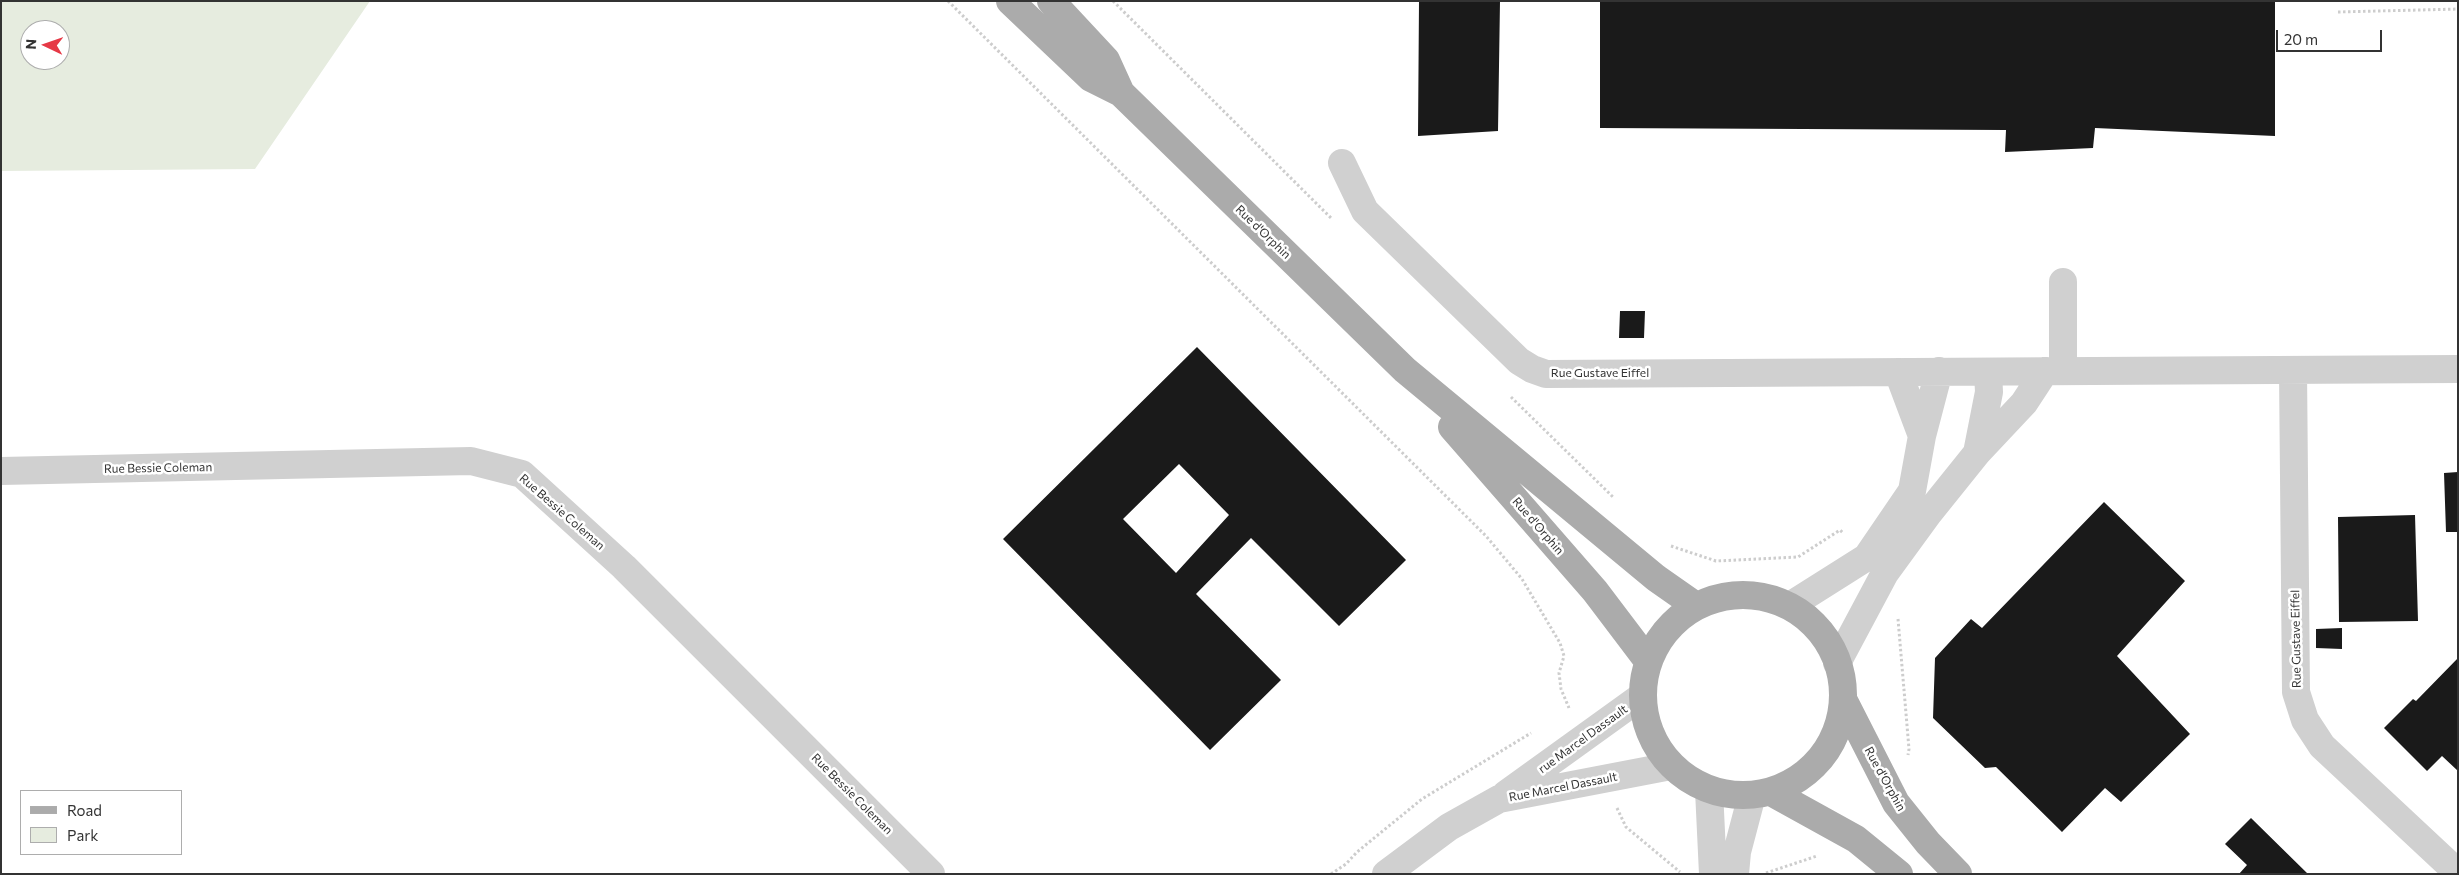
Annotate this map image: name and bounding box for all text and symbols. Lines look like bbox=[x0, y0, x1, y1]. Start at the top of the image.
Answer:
north arrow bbox=[20, 20, 70, 70]
scale bar bbox=[2279, 20, 2385, 52]
text: 20 m bbox=[2284, 30, 2318, 48]
text: N bbox=[22, 39, 39, 50]
street label: Rue d'Orphin bbox=[1232, 202, 1294, 262]
street label: Rue Gustave Eiffel bbox=[1551, 366, 1649, 380]
street label: Rue Bessie Coleman bbox=[104, 460, 212, 476]
street label: Rue Bessie Coleman bbox=[516, 471, 608, 553]
street label: Rue d'Orphin bbox=[1509, 494, 1567, 558]
street label: Rue Gustave Eiffel bbox=[2288, 590, 2304, 688]
street label: rue Marcel Dassault bbox=[1536, 702, 1630, 776]
street label: Rue d'Orphin bbox=[1861, 744, 1909, 814]
street label: Rue Bessie Coleman bbox=[809, 751, 895, 837]
street label: Rue Marcel Dassault bbox=[1508, 769, 1618, 805]
legend bbox=[20, 790, 182, 855]
text: Road bbox=[67, 801, 102, 819]
text: Park bbox=[67, 826, 98, 844]

